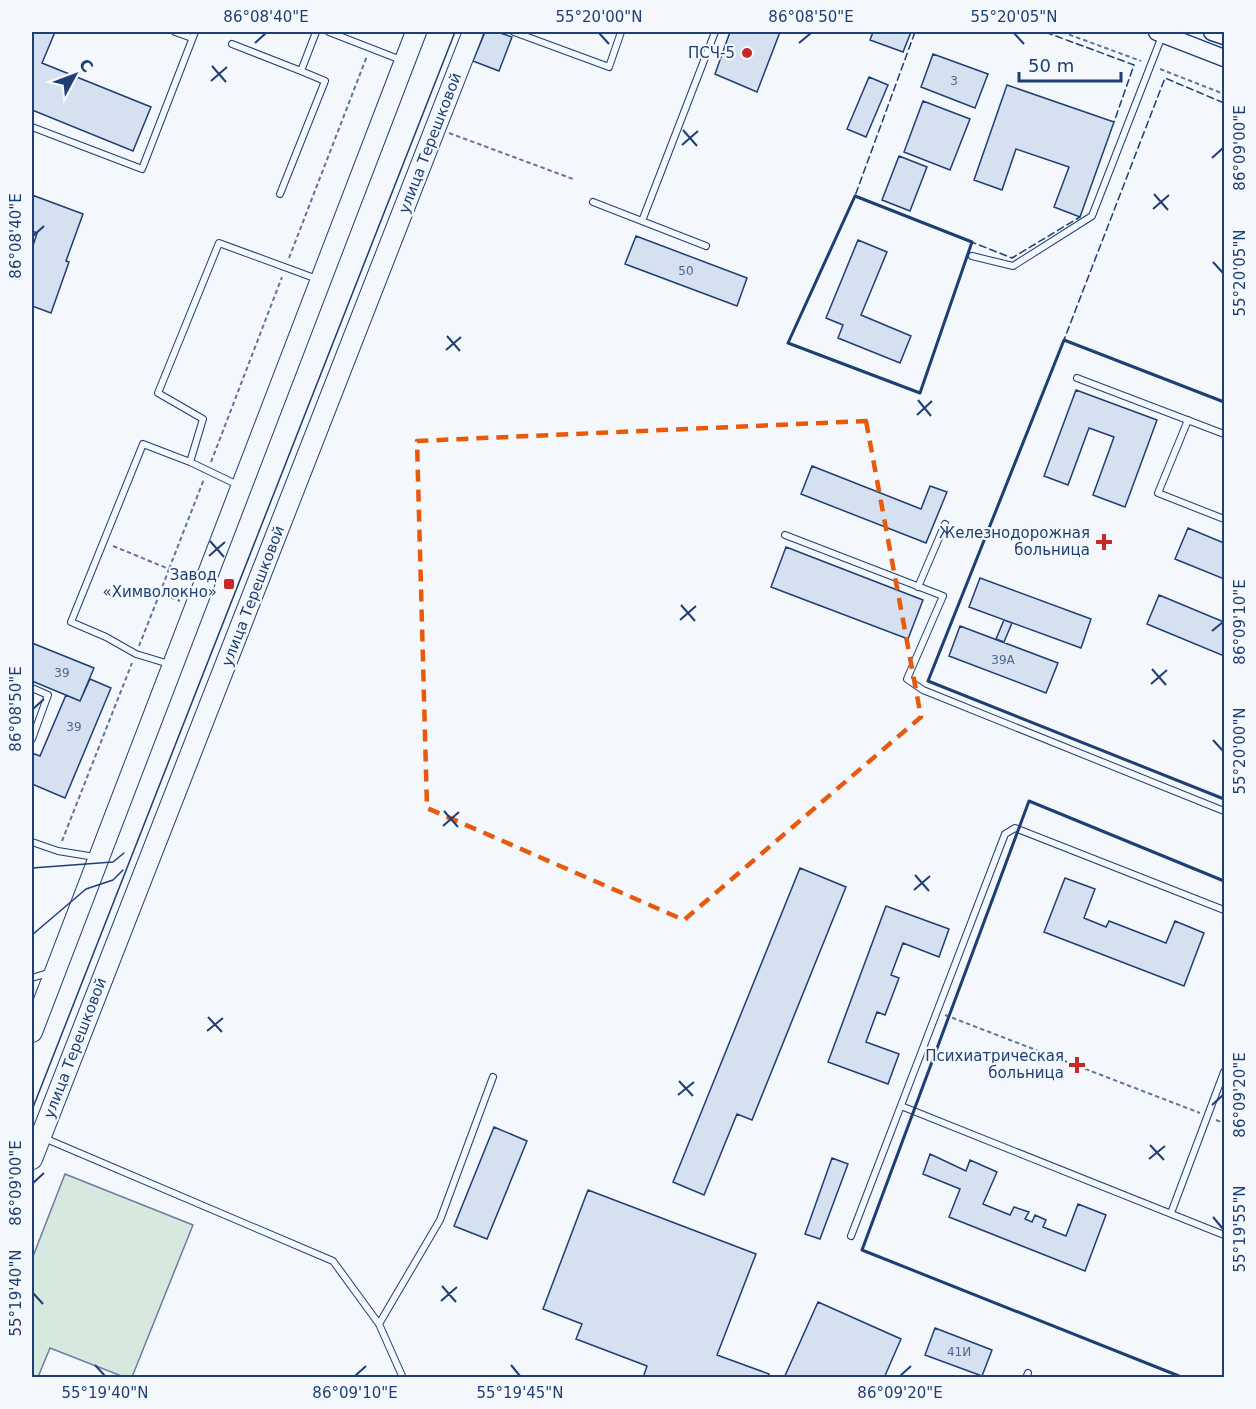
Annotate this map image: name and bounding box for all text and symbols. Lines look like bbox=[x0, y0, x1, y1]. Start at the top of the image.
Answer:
text: 86°08'40"E bbox=[223, 8, 309, 26]
text: 55°20'00"N bbox=[555, 8, 643, 26]
text: 86°08'50"E bbox=[768, 8, 854, 26]
text: 55°20'05"N bbox=[970, 8, 1058, 26]
place label: ПСЧ-5 bbox=[688, 44, 735, 62]
north arrow bbox=[45, 45, 105, 105]
scale bar bbox=[1019, 45, 1121, 83]
marker: ПСЧ-5 bbox=[740, 46, 754, 60]
text: С bbox=[75, 55, 97, 76]
text: 50 m bbox=[1028, 55, 1074, 76]
street label: улица Терешковой bbox=[395, 70, 465, 216]
house number: 3 bbox=[950, 74, 958, 88]
text: 86°09'00"E bbox=[1231, 105, 1249, 191]
text: 86°08'40"E bbox=[7, 193, 25, 279]
text: 55°20'05"N bbox=[1231, 229, 1249, 317]
house number: 50 bbox=[678, 264, 694, 278]
street label: улица Терешковой bbox=[218, 523, 288, 669]
place label: Железнодорожная больница bbox=[939, 524, 1090, 559]
marker: Железнодорожная больница bbox=[1095, 533, 1113, 551]
place label: Завод «Химволокно» bbox=[102, 566, 217, 601]
marker: Завод «Химволокно» bbox=[222, 577, 236, 591]
text: 86°09'10"E bbox=[1231, 579, 1249, 665]
house number: 39А bbox=[991, 653, 1016, 667]
text: 86°08'50"E bbox=[7, 666, 25, 752]
house number: 39 bbox=[54, 666, 70, 680]
text: 55°20'00"N bbox=[1231, 707, 1249, 795]
house number: 39 bbox=[66, 720, 82, 734]
street label: улица Терешковой bbox=[40, 975, 110, 1121]
place label: Психиатрическая больница bbox=[925, 1047, 1064, 1082]
text: 86°09'20"E bbox=[1231, 1052, 1249, 1138]
marker: Психиатрическая больница bbox=[1068, 1056, 1086, 1074]
text: 86°09'00"E bbox=[7, 1140, 25, 1226]
text: 55°19'55"N bbox=[1231, 1185, 1249, 1273]
text: 55°19'40"N bbox=[7, 1249, 25, 1337]
house number: 41И bbox=[947, 1345, 971, 1359]
text: 55°19'40"N bbox=[61, 1384, 149, 1402]
text: 86°09'10"E bbox=[312, 1384, 398, 1402]
text: 55°19'45"N bbox=[476, 1384, 564, 1402]
text: 86°09'20"E bbox=[857, 1384, 943, 1402]

